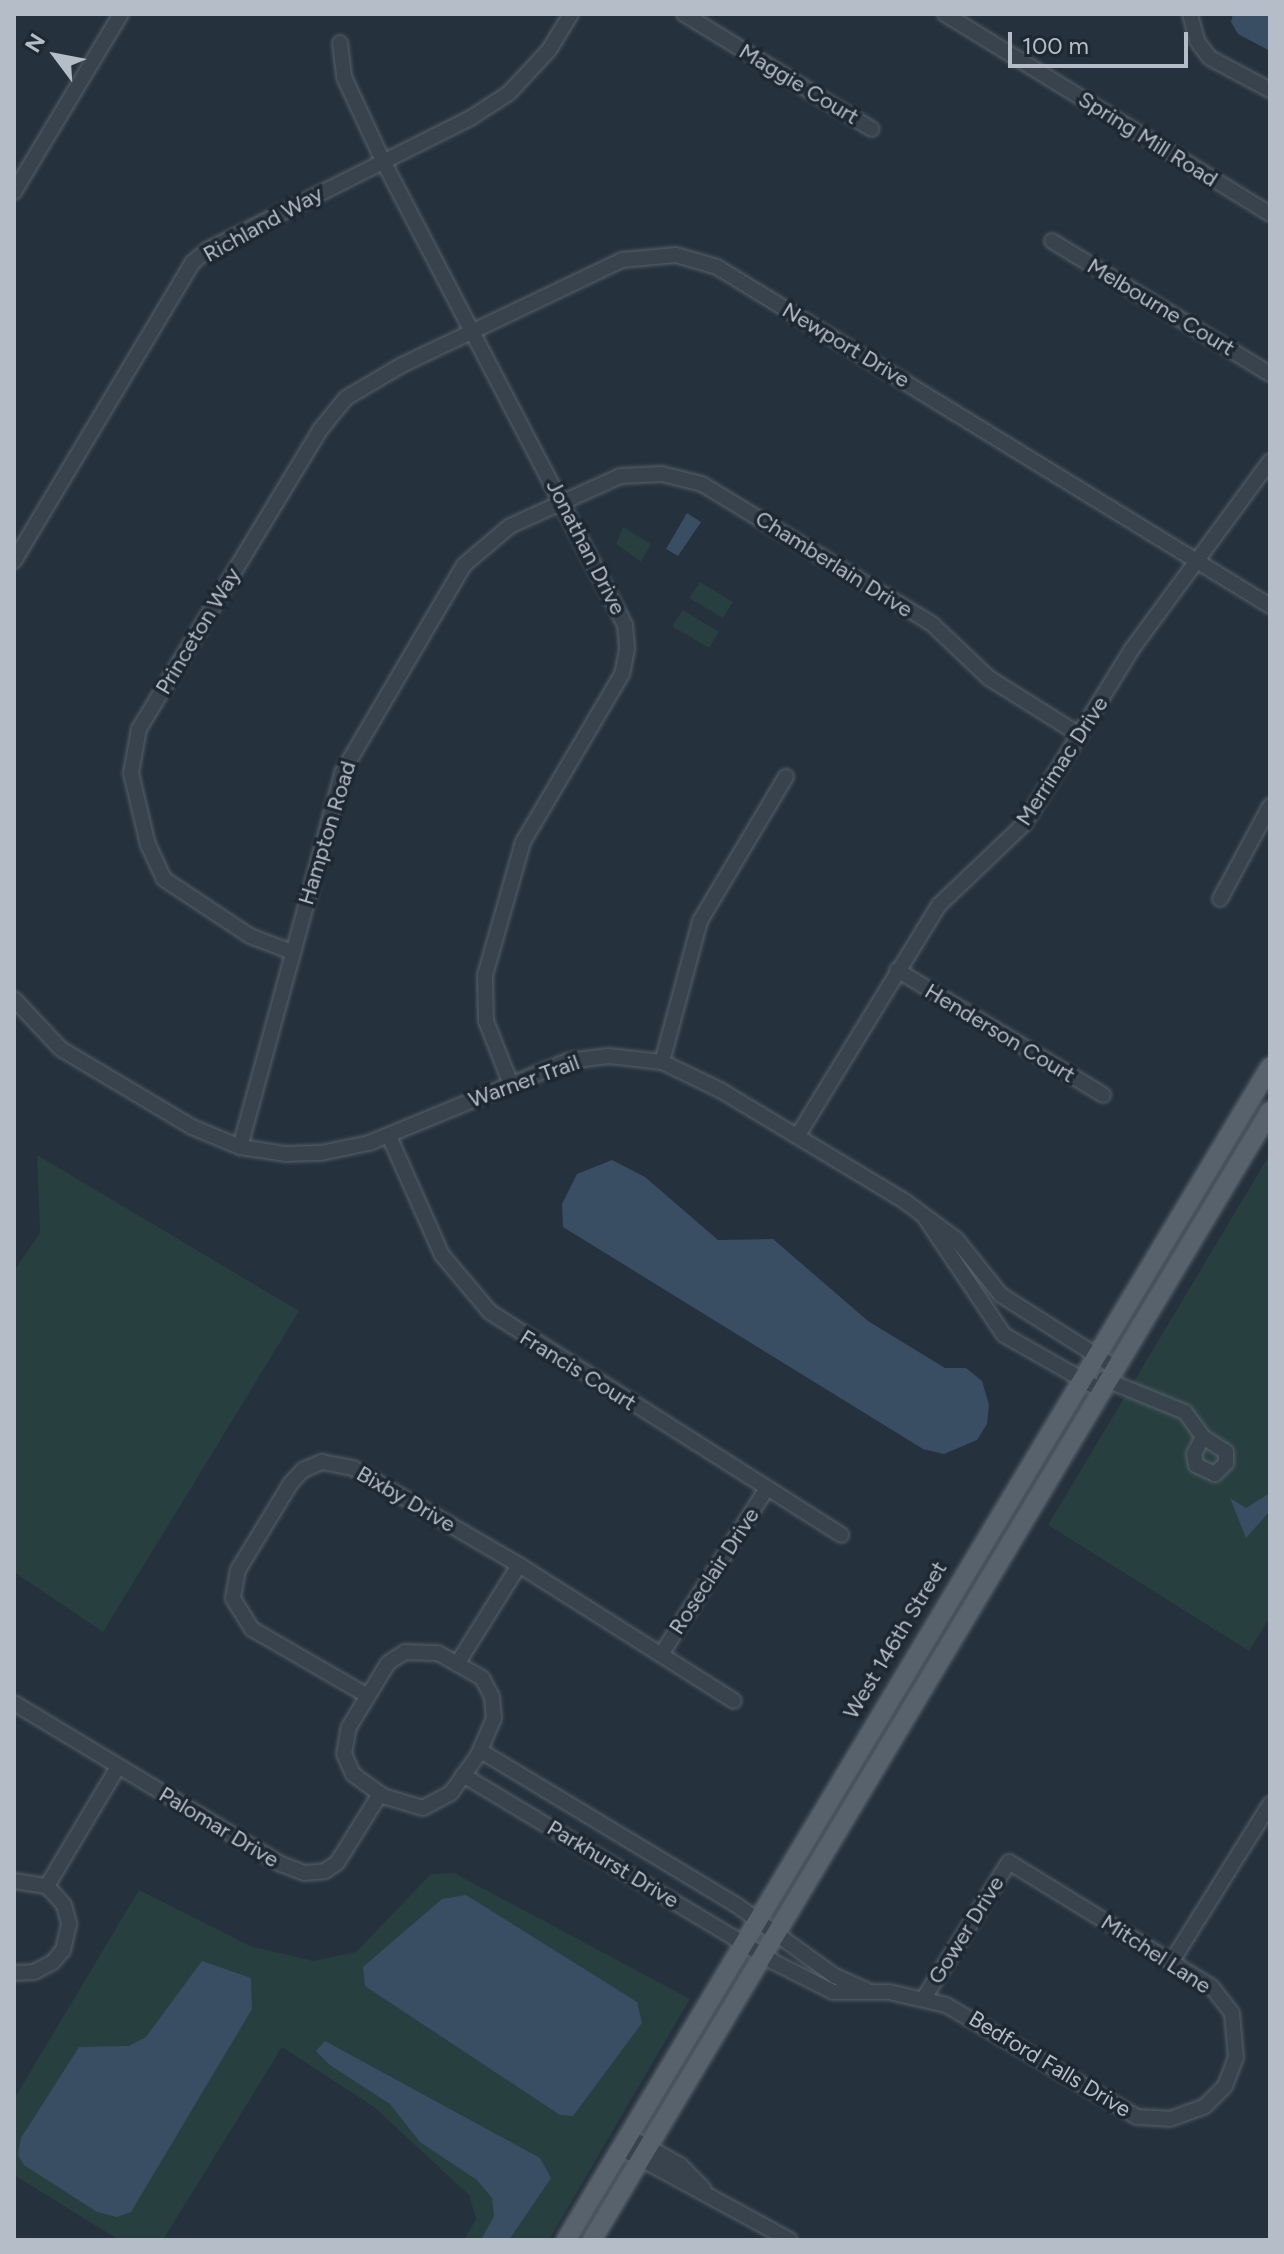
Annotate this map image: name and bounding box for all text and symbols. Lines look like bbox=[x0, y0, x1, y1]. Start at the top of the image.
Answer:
north arrow bbox=[16, 16, 96, 96]
scale bar bbox=[1012, 16, 1192, 66]
text: N bbox=[19, 29, 51, 57]
text: 100 m bbox=[1022, 31, 1089, 60]
street label: Maggie Court bbox=[734, 38, 864, 130]
street label: Spring Mill Road bbox=[1074, 86, 1222, 192]
street label: Richland Way bbox=[199, 180, 327, 268]
street label: Melbourne Court bbox=[1083, 253, 1239, 361]
street label: Newport Drive bbox=[778, 297, 914, 393]
street label: Jonathan Drive bbox=[541, 475, 631, 619]
street label: Chamberlain Drive bbox=[751, 505, 917, 623]
street label: Princeton Way bbox=[150, 563, 246, 699]
street label: Merrimac Drive bbox=[1010, 691, 1114, 831]
street label: Hampton Road bbox=[293, 758, 361, 908]
street label: Henderson Court bbox=[920, 978, 1080, 1088]
street label: Warner Trail bbox=[465, 1049, 583, 1113]
street label: Francis Court bbox=[515, 1324, 641, 1416]
street label: Bixby Drive bbox=[352, 1460, 460, 1538]
street label: Roseclair Drive bbox=[663, 1503, 765, 1639]
street label: West 146th Street bbox=[838, 1556, 952, 1724]
street label: Palomar Drive bbox=[154, 1781, 284, 1873]
street label: Parkhurst Drive bbox=[542, 1814, 684, 1914]
street label: Gower Drive bbox=[922, 1871, 1010, 1989]
street label: Mitchel Lane bbox=[1096, 1909, 1216, 1999]
street label: Bedford Falls Drive bbox=[964, 2005, 1136, 2123]

